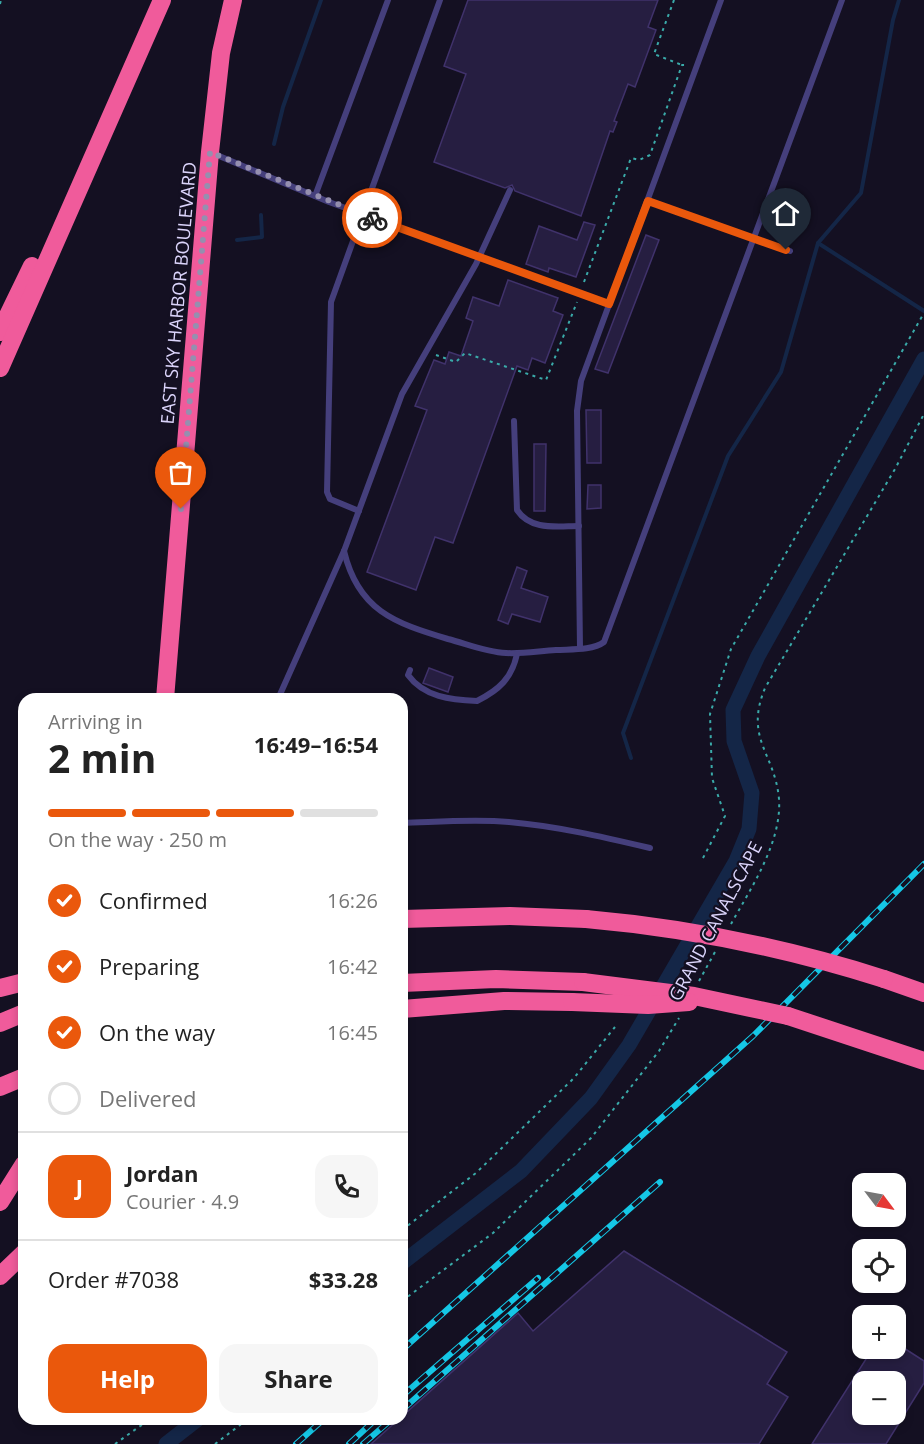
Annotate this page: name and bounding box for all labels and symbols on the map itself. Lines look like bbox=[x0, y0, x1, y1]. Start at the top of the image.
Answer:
street label: EAST SKY HARBOR BOULEVARD bbox=[155, 161, 201, 425]
courier bbox=[342, 188, 402, 248]
pin bbox=[760, 188, 811, 250]
pin bbox=[155, 447, 206, 509]
street label: GRAND CANALSCAPE bbox=[663, 837, 767, 1005]
north arrow bbox=[852, 1173, 906, 1227]

